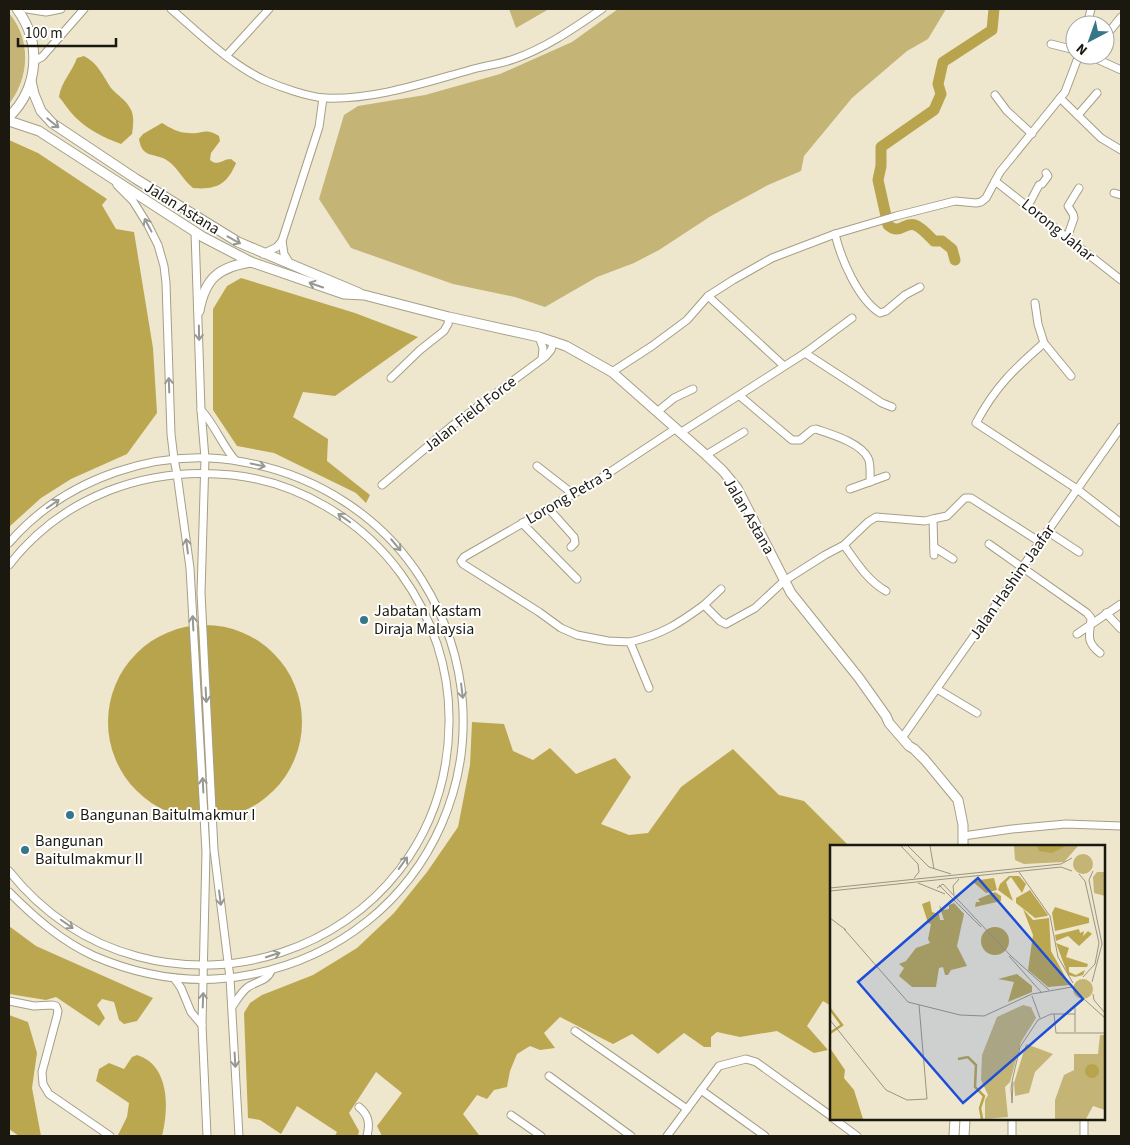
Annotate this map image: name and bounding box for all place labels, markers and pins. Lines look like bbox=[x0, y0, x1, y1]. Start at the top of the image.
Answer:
place label: Jabatan Kastam Diraja Malaysia bbox=[374, 600, 481, 640]
marker: Jabatan Kastam Diraja Malaysia bbox=[358, 614, 370, 626]
place label: Bangunan Baitulmakmur I bbox=[80, 804, 256, 826]
marker: Bangunan Baitulmakmur I bbox=[64, 809, 76, 821]
place label: Bangunan Baitulmakmur II bbox=[35, 830, 143, 870]
marker: Bangunan Baitulmakmur II bbox=[19, 844, 31, 856]

